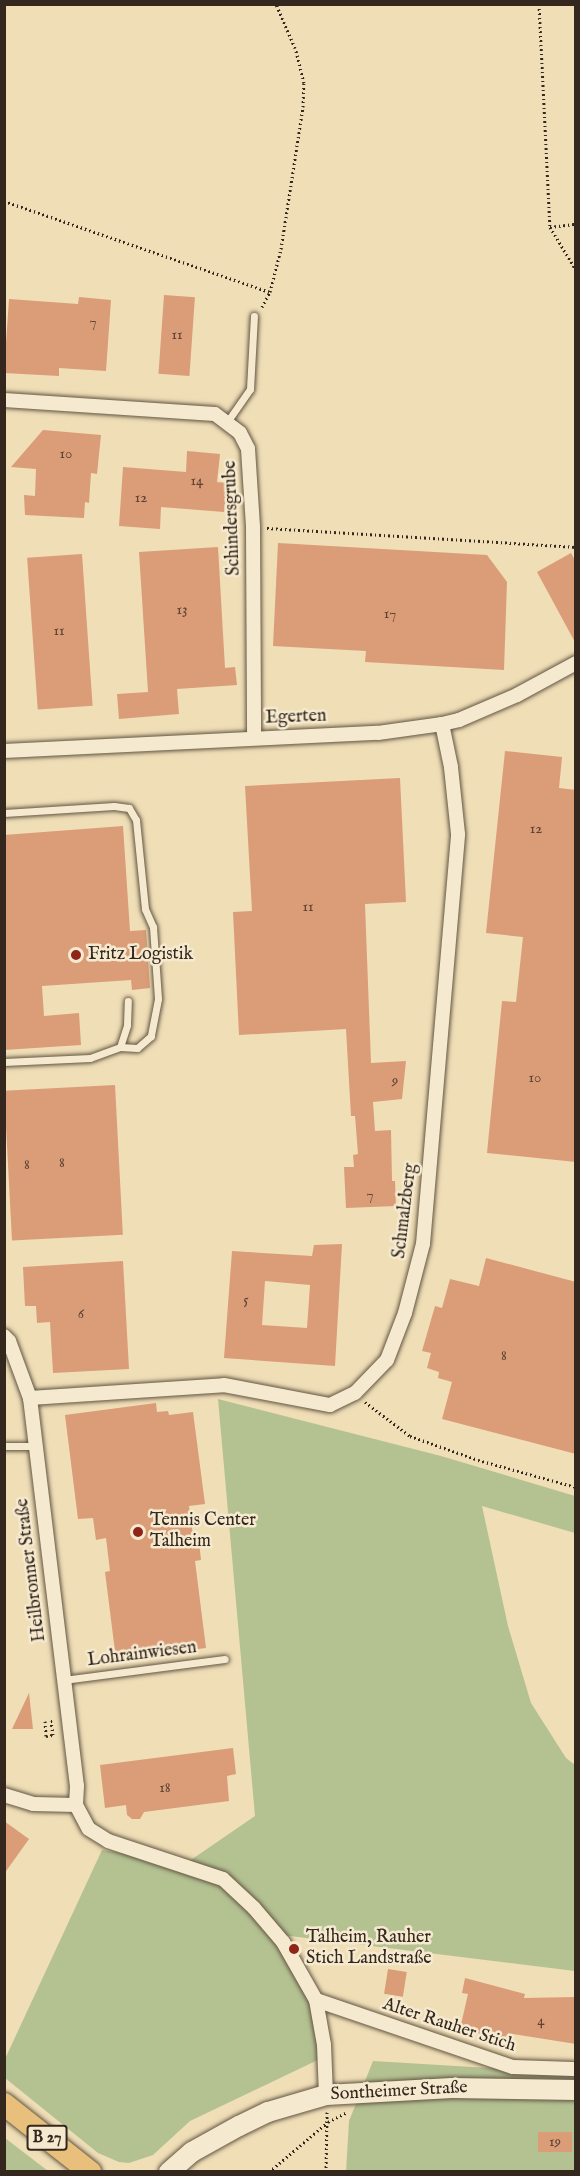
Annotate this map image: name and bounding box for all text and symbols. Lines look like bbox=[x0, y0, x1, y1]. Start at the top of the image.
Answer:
house number: 7 bbox=[89, 313, 97, 331]
house number: 11 bbox=[171, 326, 183, 344]
house number: 10 bbox=[60, 445, 72, 463]
street label: Schindersgrube bbox=[220, 460, 246, 576]
house number: 14 bbox=[191, 472, 203, 490]
house number: 12 bbox=[135, 489, 147, 507]
house number: 13 bbox=[176, 601, 188, 619]
house number: 17 bbox=[384, 605, 396, 623]
house number: 11 bbox=[53, 622, 65, 640]
street label: Egerten bbox=[265, 706, 327, 730]
house number: 12 bbox=[530, 820, 542, 838]
house number: 11 bbox=[302, 898, 314, 916]
place label: Fritz Logistik bbox=[88, 944, 193, 966]
marker: Fritz Logistik bbox=[69, 948, 83, 962]
house number: 10 bbox=[529, 1069, 541, 1087]
house number: 9 bbox=[392, 1072, 398, 1090]
house number: 8 bbox=[59, 1154, 65, 1172]
house number: 8 bbox=[24, 1156, 30, 1174]
street label: Schmalzberg bbox=[389, 1162, 423, 1260]
house number: 7 bbox=[366, 1186, 374, 1204]
house number: 5 bbox=[243, 1291, 249, 1309]
house number: 6 bbox=[78, 1305, 84, 1323]
house number: 8 bbox=[501, 1347, 507, 1365]
street label: Heilbronner Straße bbox=[12, 1497, 52, 1643]
place label: Tennis Center Talheim bbox=[150, 1511, 256, 1553]
marker: Tennis Center Talheim bbox=[131, 1525, 145, 1539]
street label: Lohrainwiesen bbox=[86, 1638, 198, 1672]
house number: 18 bbox=[159, 1779, 171, 1797]
place label: Talheim, Rauher Stich Landstraße bbox=[306, 1928, 432, 1970]
marker: Talheim, Rauher Stich Landstraße bbox=[287, 1942, 301, 1956]
street label: Alter Rauher Stich bbox=[380, 1994, 518, 2058]
house number: 4 bbox=[537, 2012, 545, 2030]
street label: Sontheimer Straße bbox=[330, 2078, 468, 2106]
road number: B 27 bbox=[26, 2125, 68, 2151]
house number: 19 bbox=[549, 2133, 561, 2151]

